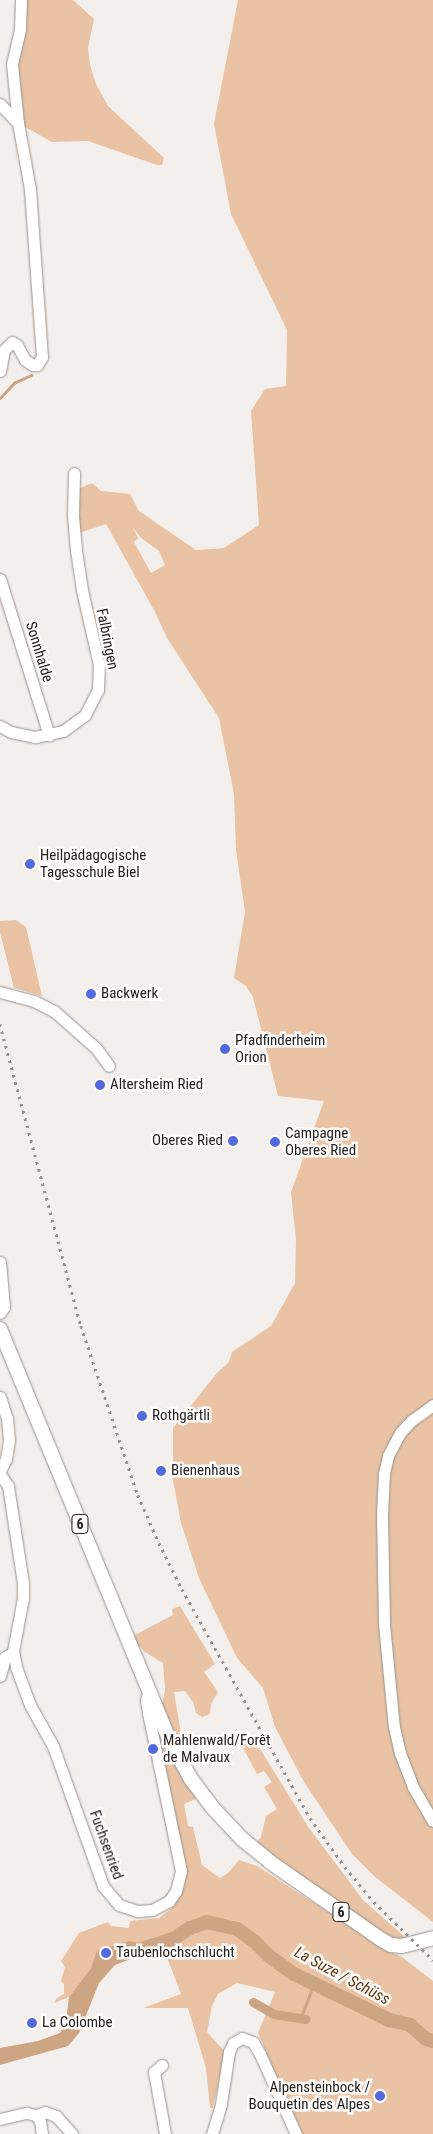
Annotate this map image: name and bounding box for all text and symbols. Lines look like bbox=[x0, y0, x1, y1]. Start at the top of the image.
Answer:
street label: Falbringen bbox=[92, 607, 122, 671]
street label: Sonnhalde bbox=[21, 620, 57, 684]
place label: Heilpädagogische Tagesschule Biel bbox=[40, 846, 146, 881]
marker: Heilpädagogische Tagesschule Biel bbox=[24, 858, 36, 870]
place label: Backwerk bbox=[101, 985, 158, 1003]
marker: Backwerk bbox=[85, 988, 97, 1000]
place label: Pfadfinderheim Orion bbox=[235, 1031, 325, 1066]
marker: Pfadfinderheim Orion bbox=[219, 1043, 231, 1055]
place label: Altersheim Ried bbox=[110, 1076, 203, 1094]
marker: Altersheim Ried bbox=[94, 1079, 106, 1091]
place label: Campagne Oberes Ried bbox=[285, 1124, 356, 1159]
place label: Oberes Ried bbox=[152, 1132, 223, 1150]
marker: Oberes Ried bbox=[227, 1135, 239, 1147]
marker: Campagne Oberes Ried bbox=[269, 1136, 281, 1148]
place label: Rothgärtli bbox=[152, 1407, 210, 1425]
marker: Rothgärtli bbox=[136, 1410, 148, 1422]
place label: Bienenhaus bbox=[171, 1462, 240, 1480]
marker: Bienenhaus bbox=[155, 1465, 167, 1477]
road number: 6 bbox=[71, 1512, 89, 1536]
place label: Mahlenwald/Forêt de Malvaux bbox=[163, 1731, 270, 1766]
marker: Mahlenwald/Forêt de Malvaux bbox=[147, 1743, 159, 1755]
street label: Fuchsenried bbox=[85, 1808, 127, 1882]
road number: 6 bbox=[332, 1900, 350, 1924]
water label: La Suze / Schüss bbox=[291, 1943, 393, 2009]
place label: Taubenlochschlucht bbox=[116, 1944, 235, 1962]
marker: Taubenlochschlucht bbox=[100, 1947, 112, 1959]
place label: La Colombe bbox=[42, 2014, 112, 2032]
marker: La Colombe bbox=[26, 2017, 38, 2029]
place label: Alpensteinbock / Bouquetin des Alpes bbox=[249, 2078, 370, 2113]
marker: Alpensteinbock / Bouquetin des Alpes bbox=[374, 2090, 386, 2102]

